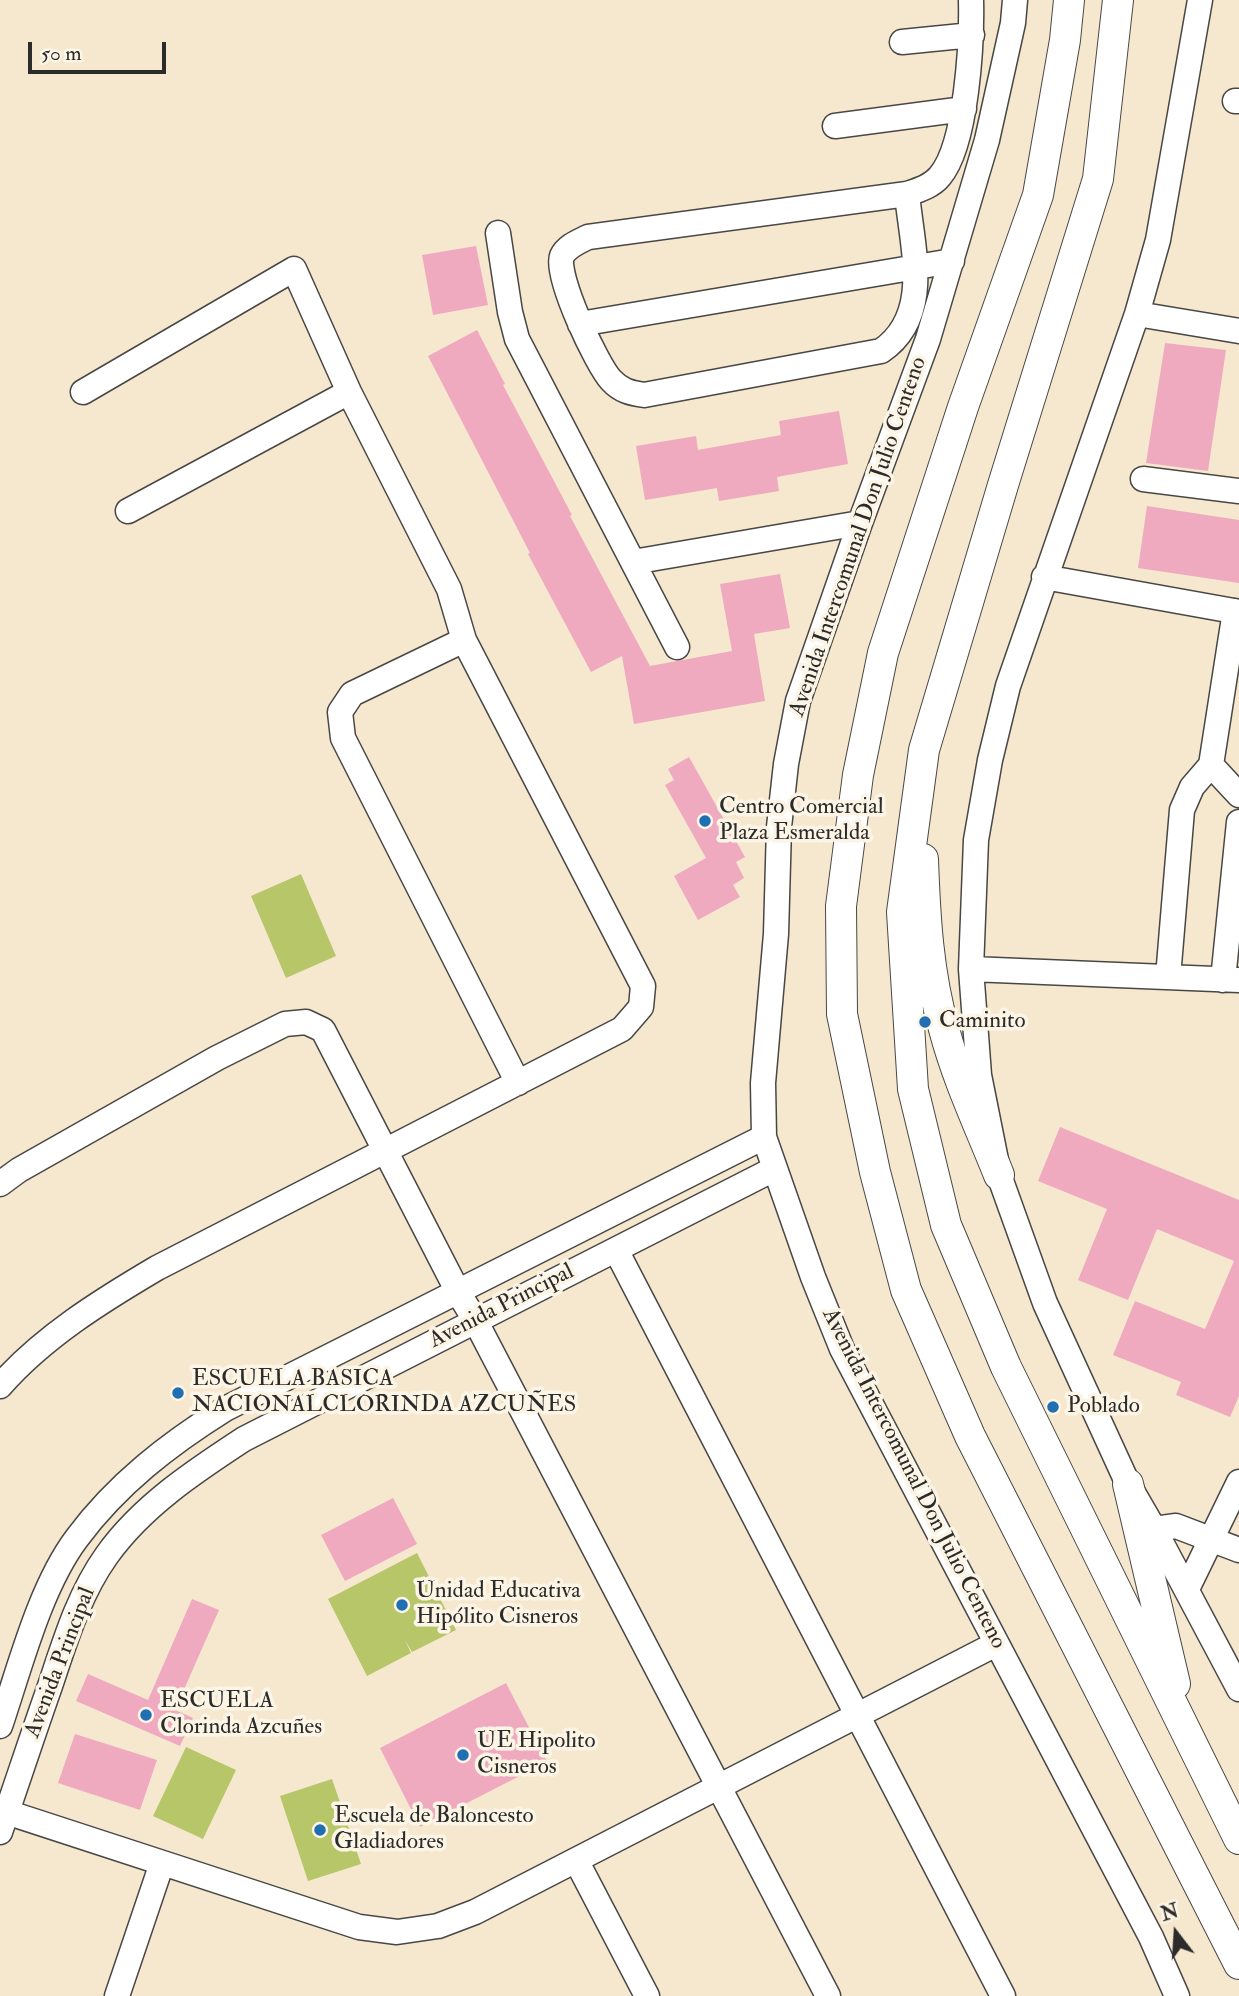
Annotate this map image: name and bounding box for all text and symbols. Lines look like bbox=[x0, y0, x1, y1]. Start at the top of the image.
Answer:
scale bar bbox=[32, 28, 170, 72]
text: 50 m bbox=[41, 40, 82, 67]
street label: Avenida Intercomunal Don Julio Centeno bbox=[784, 354, 934, 720]
place label: Centro Comercial Plaza Esmeralda bbox=[719, 794, 884, 848]
marker: Centro Comercial Plaza Esmeralda bbox=[697, 813, 713, 829]
place label: Caminito bbox=[939, 1008, 1025, 1036]
marker: Caminito bbox=[917, 1014, 933, 1030]
street label: Avenida Principal bbox=[425, 1259, 579, 1355]
street label: Avenida Intercomunal Don Julio Centeno bbox=[815, 1304, 1011, 1654]
place label: ESCUELA BASICA NACIONALCLORINDA AZCUÑES bbox=[192, 1366, 576, 1420]
marker: ESCUELA BASICA NACIONALCLORINDA AZCUÑES bbox=[170, 1385, 186, 1401]
place label: Poblado bbox=[1067, 1393, 1140, 1421]
marker: Poblado bbox=[1045, 1399, 1061, 1415]
place label: Unidad Educativa Hipólito Cisneros bbox=[416, 1578, 581, 1632]
street label: Avenida Principal bbox=[20, 1584, 102, 1742]
marker: Unidad Educativa Hipólito Cisneros bbox=[394, 1597, 410, 1613]
place label: ESCUELA Clorinda Azcuñes bbox=[160, 1688, 322, 1742]
marker: ESCUELA Clorinda Azcuñes bbox=[138, 1707, 154, 1723]
place label: UE Hipolito Cisneros bbox=[477, 1728, 595, 1782]
marker: UE Hipolito Cisneros bbox=[455, 1747, 471, 1763]
place label: Escuela de Baloncesto Gladiadores bbox=[334, 1803, 534, 1857]
marker: Escuela de Baloncesto Gladiadores bbox=[312, 1822, 328, 1838]
north arrow bbox=[1141, 1898, 1211, 1968]
text: N bbox=[1158, 1899, 1181, 1927]

